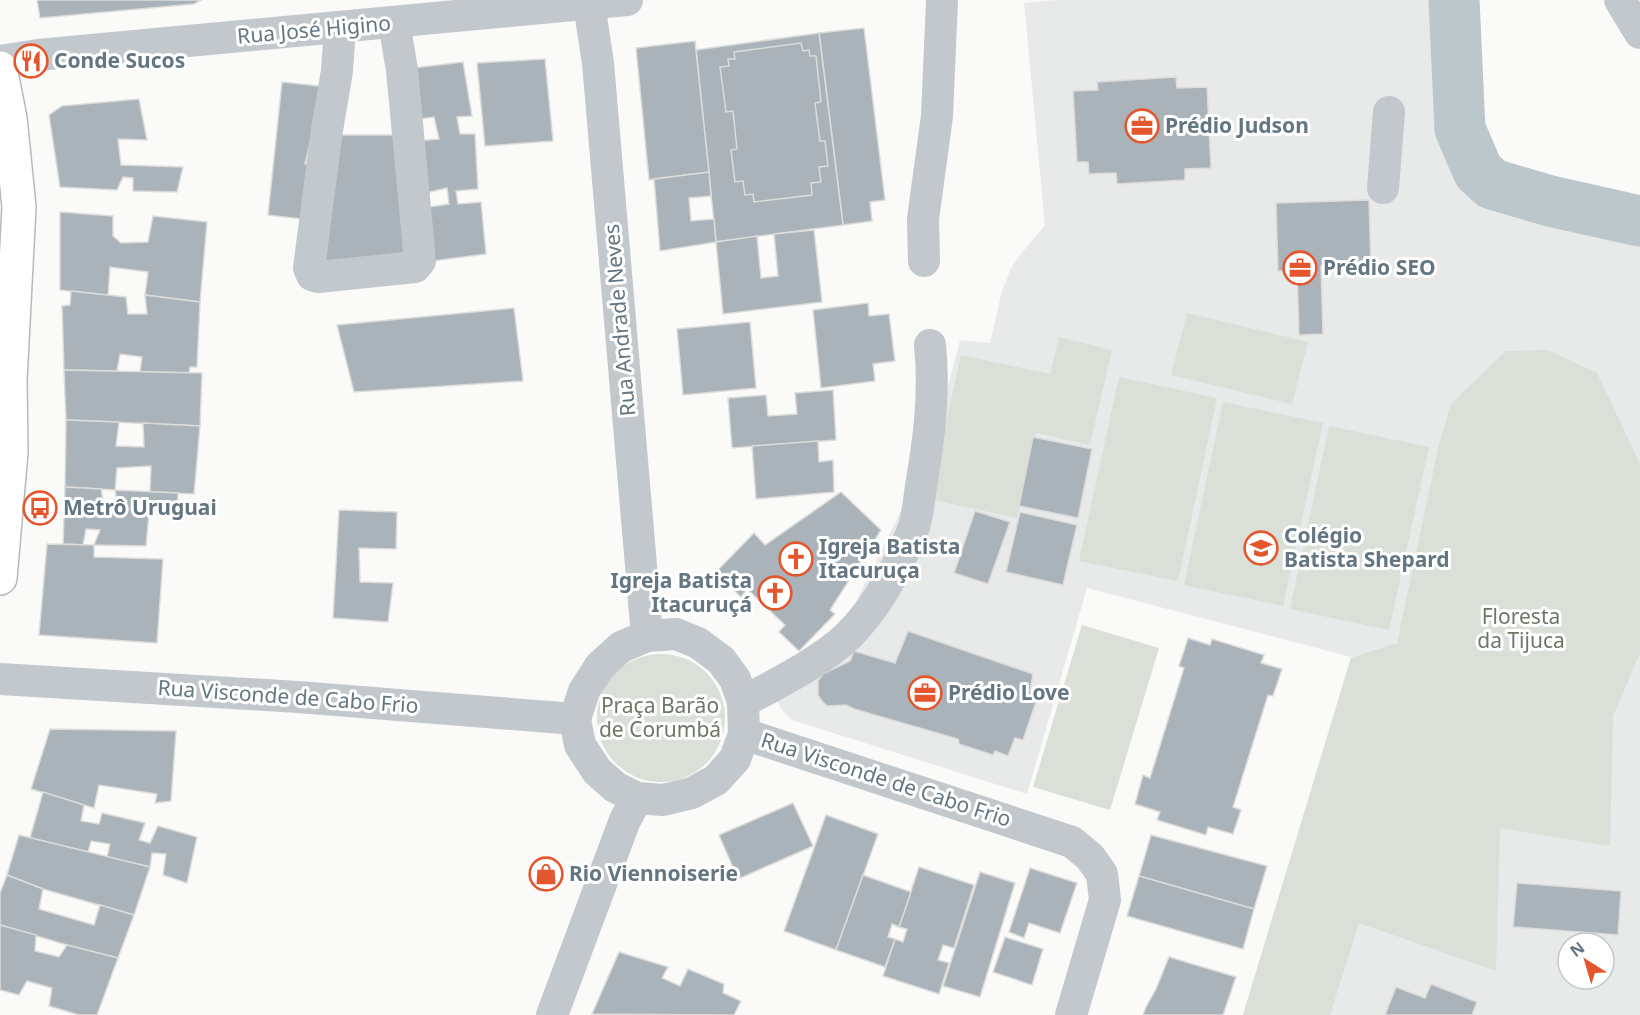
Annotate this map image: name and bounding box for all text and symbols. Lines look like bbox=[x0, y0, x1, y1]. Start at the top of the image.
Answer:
street label: Rua José Higino bbox=[236, 8, 392, 50]
restaurant icon: Conde Sucos bbox=[13, 43, 49, 79]
place label: Conde Sucos bbox=[54, 46, 185, 74]
office icon: Prédio Judson bbox=[1124, 108, 1160, 144]
place label: Prédio Judson bbox=[1165, 111, 1309, 139]
street label: Rua Andrade Neves bbox=[597, 223, 641, 417]
office icon: Prédio SEO bbox=[1282, 250, 1318, 286]
place label: Prédio SEO bbox=[1323, 253, 1436, 281]
bus stop icon: Metrô Uruguai bbox=[22, 490, 58, 526]
place label: Metrô Uruguai bbox=[63, 493, 217, 521]
place label: Colégio Batista Shepard bbox=[1284, 521, 1449, 573]
school or university icon: Colégio Batista Shepard bbox=[1243, 530, 1279, 566]
place label: Igreja Batista Itacuruça bbox=[819, 532, 960, 584]
church icon: Igreja Batista Itacuruça bbox=[778, 541, 814, 577]
place label: Igreja Batista Itacuruçá bbox=[611, 566, 752, 618]
church icon: Igreja Batista Itacuruçá bbox=[757, 575, 793, 611]
park label: Floresta da Tijuca bbox=[1477, 602, 1565, 654]
street label: Rua Visconde de Cabo Frio bbox=[157, 673, 419, 719]
office icon: Prédio Love bbox=[907, 675, 943, 711]
place label: Prédio Love bbox=[948, 678, 1070, 706]
park label: Praça Barão de Corumbá bbox=[599, 691, 721, 743]
street label: Rua Visconde de Cabo Frio bbox=[758, 725, 1015, 833]
shop icon: Rio Viennoiserie bbox=[528, 856, 564, 892]
place label: Rio Viennoiserie bbox=[569, 859, 738, 887]
north arrow bbox=[1556, 931, 1616, 991]
text: N bbox=[1565, 936, 1589, 962]

